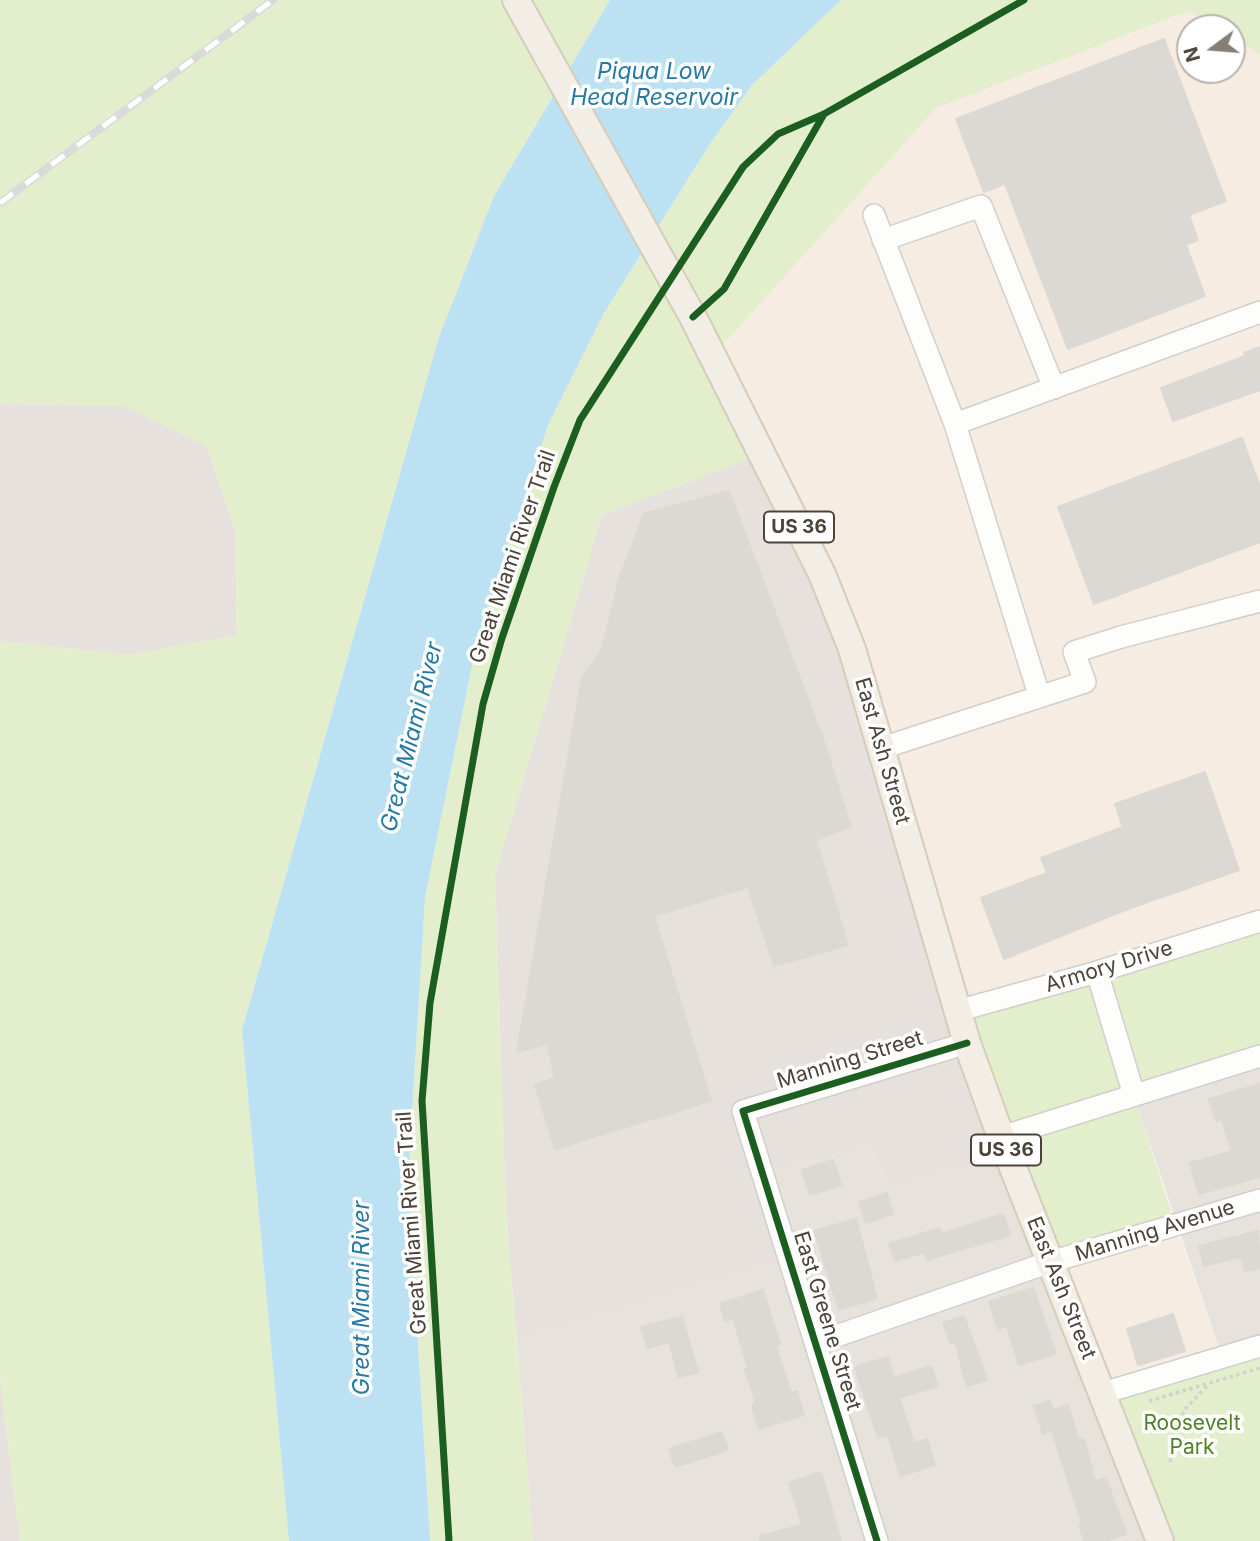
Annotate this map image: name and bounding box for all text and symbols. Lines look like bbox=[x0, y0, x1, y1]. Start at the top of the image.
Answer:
north arrow bbox=[1176, 14, 1246, 84]
text: N bbox=[1179, 44, 1205, 65]
water label: Piqua Low Head Reservoir bbox=[570, 58, 738, 112]
street label: Great Miami River Trail bbox=[465, 447, 561, 667]
road number: US 36 bbox=[764, 512, 834, 542]
water label: Great Miami River bbox=[375, 639, 449, 835]
street label: East Ash Street bbox=[849, 675, 915, 827]
street label: Armory Drive bbox=[1042, 936, 1176, 998]
street label: Manning Street bbox=[774, 1026, 926, 1094]
street label: Great Miami River Trail bbox=[392, 1111, 432, 1335]
road number: US 36 bbox=[971, 1134, 1041, 1166]
street label: Manning Avenue bbox=[1072, 1195, 1238, 1267]
water label: Great Miami River bbox=[348, 1201, 376, 1395]
street label: East Ash Street bbox=[1021, 1213, 1101, 1363]
street label: East Greene Street bbox=[788, 1228, 866, 1414]
park label: Roosevelt Park bbox=[1143, 1411, 1241, 1461]

